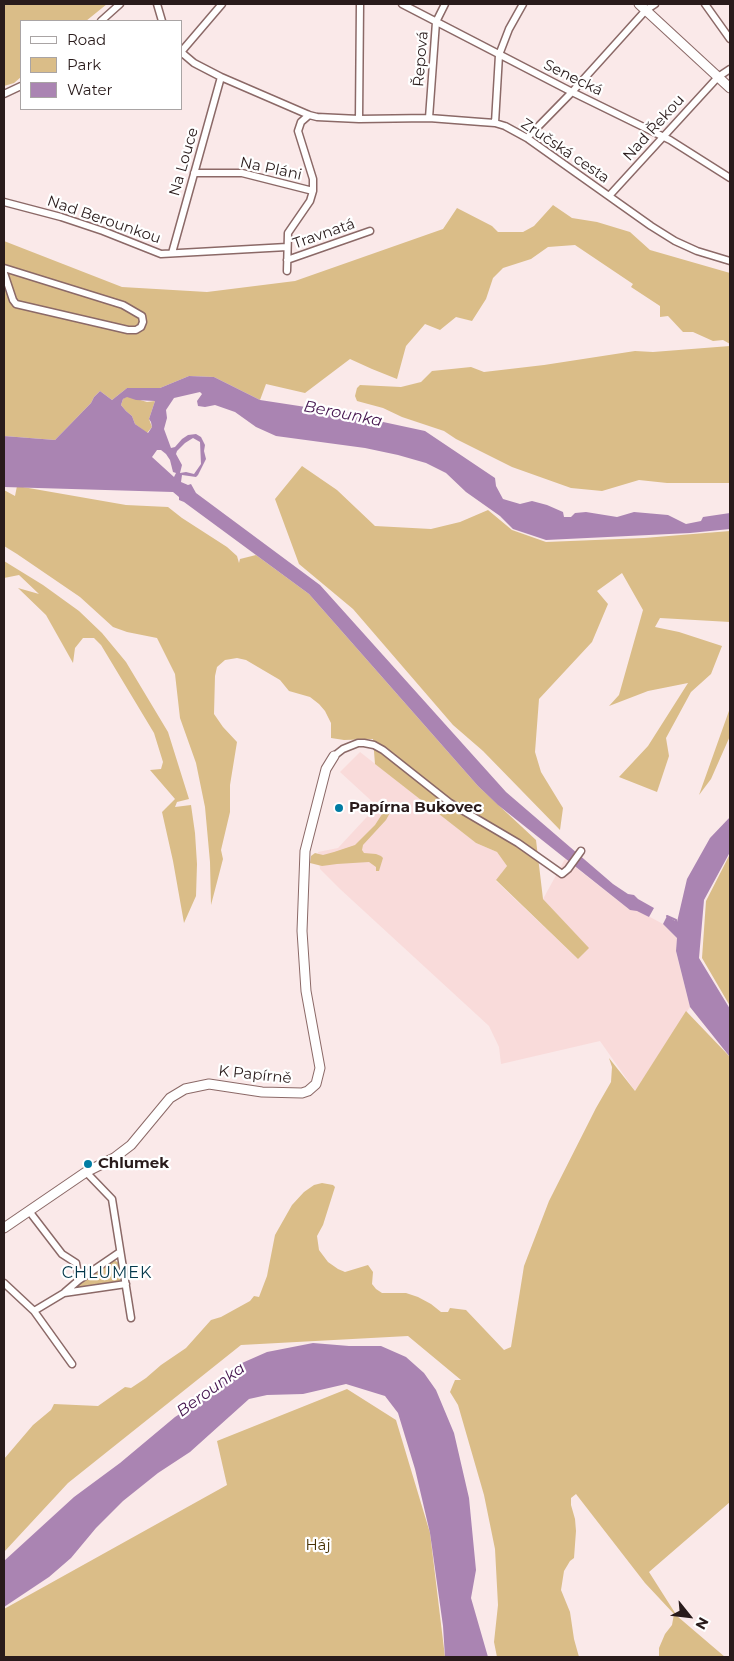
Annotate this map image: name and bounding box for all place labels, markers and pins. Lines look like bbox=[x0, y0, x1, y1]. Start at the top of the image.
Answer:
place label: Papírna Bukovec bbox=[349, 799, 482, 817]
marker: Papírna Bukovec bbox=[333, 802, 345, 814]
place label: Chlumek bbox=[98, 1155, 169, 1173]
marker: Chlumek bbox=[82, 1158, 94, 1170]

